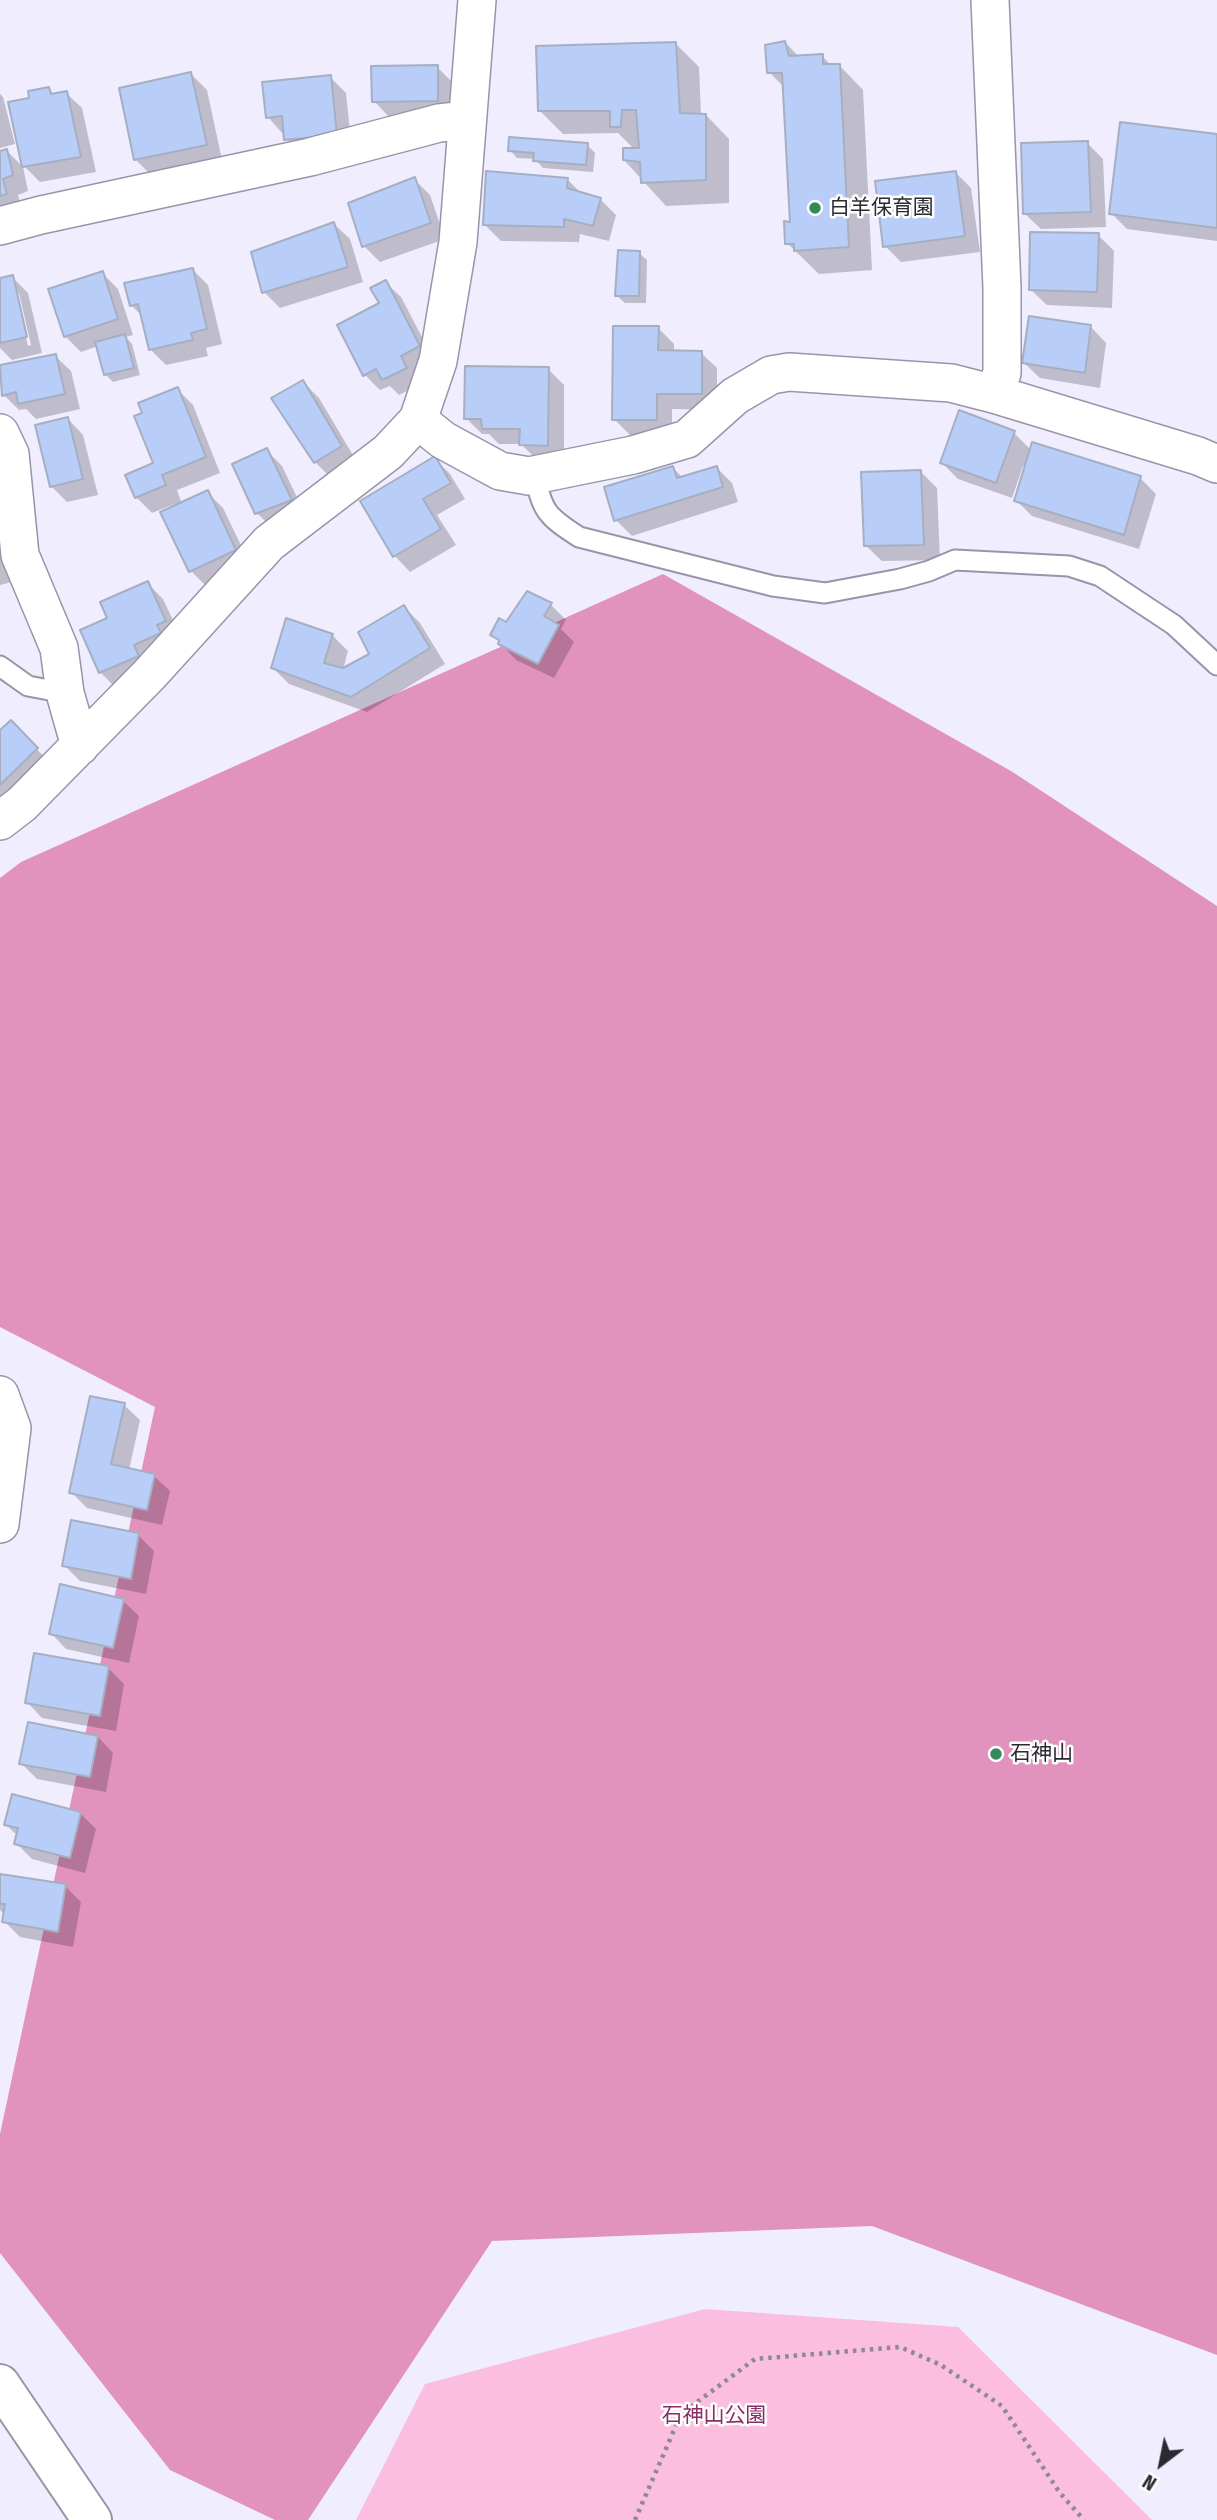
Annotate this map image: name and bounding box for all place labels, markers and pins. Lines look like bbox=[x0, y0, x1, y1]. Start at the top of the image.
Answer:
place label: 白羊保育園 bbox=[829, 195, 934, 221]
marker: 白羊保育園 bbox=[807, 200, 823, 216]
place label: 石神山 bbox=[1010, 1741, 1073, 1767]
marker: 石神山 bbox=[988, 1746, 1004, 1762]

